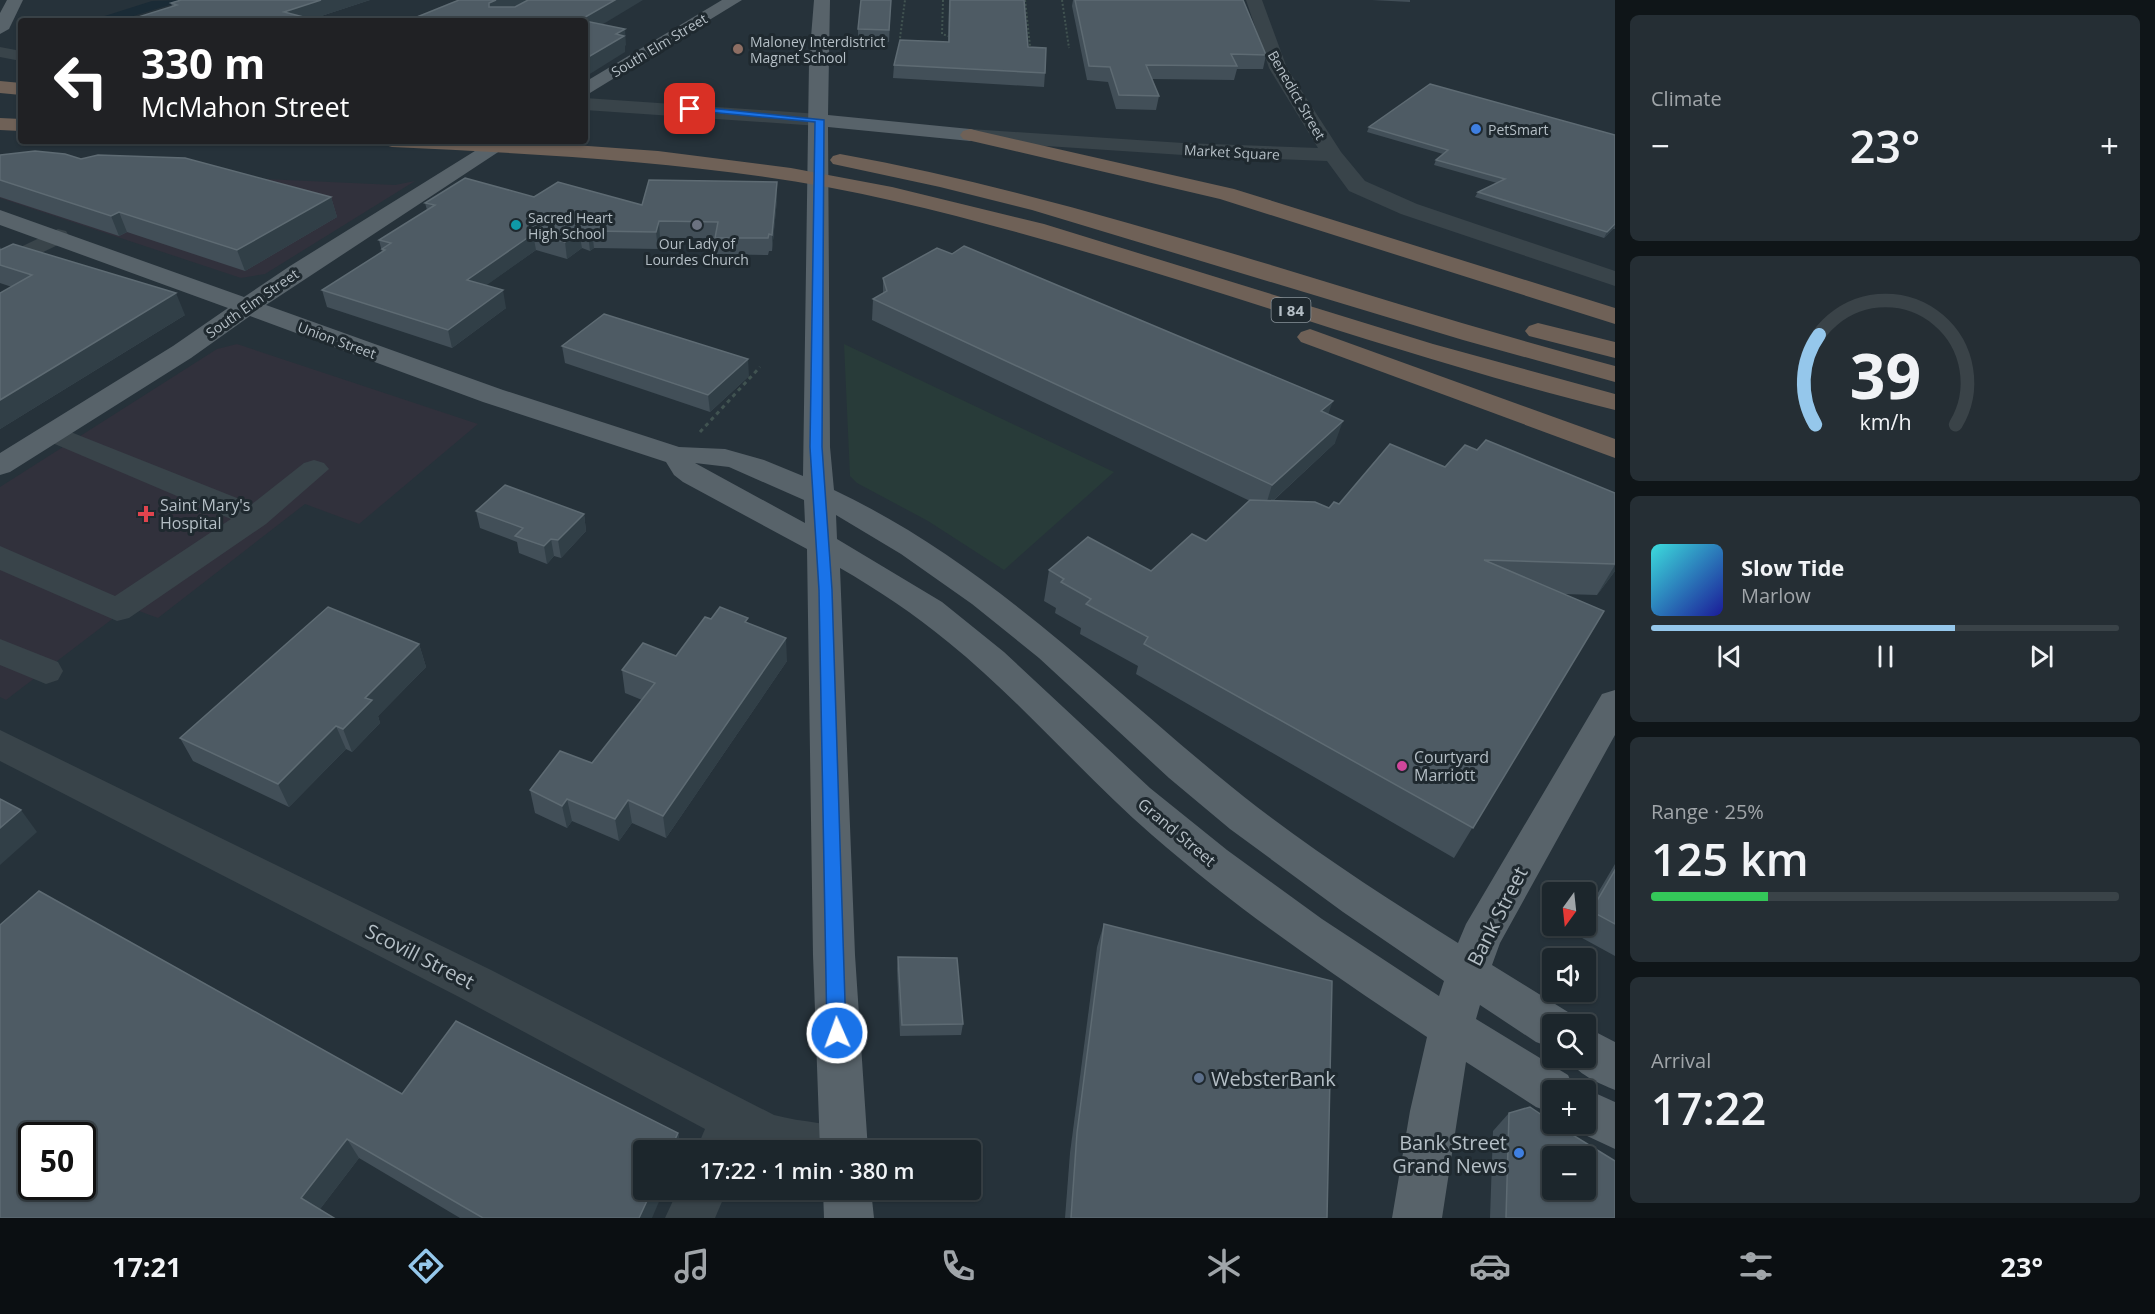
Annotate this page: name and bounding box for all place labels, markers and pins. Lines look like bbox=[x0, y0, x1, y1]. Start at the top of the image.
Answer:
place label: Maloney Interdistrict Magnet School bbox=[750, 32, 885, 67]
marker: Maloney Interdistrict Magnet School bbox=[731, 42, 745, 56]
pin bbox=[664, 83, 715, 134]
place label: PetSmart bbox=[1488, 120, 1548, 139]
marker: PetSmart bbox=[1469, 122, 1483, 136]
place label: Sacred Heart High School bbox=[528, 208, 613, 243]
marker: Sacred Heart High School bbox=[509, 218, 523, 232]
marker: Our Lady of Lourdes Church bbox=[690, 218, 704, 232]
place label: Our Lady of Lourdes Church bbox=[645, 234, 749, 269]
place label: Saint Mary's Hospital bbox=[160, 494, 250, 534]
marker: Saint Mary's Hospital bbox=[137, 505, 155, 523]
place label: Courtyard Marriott bbox=[1414, 746, 1489, 786]
marker: Courtyard Marriott bbox=[1395, 759, 1409, 773]
place label: WebsterBank bbox=[1211, 1065, 1336, 1092]
marker: WebsterBank bbox=[1192, 1071, 1206, 1085]
place label: Bank Street Grand News bbox=[1392, 1129, 1507, 1179]
marker: Bank Street Grand News bbox=[1512, 1146, 1526, 1160]

